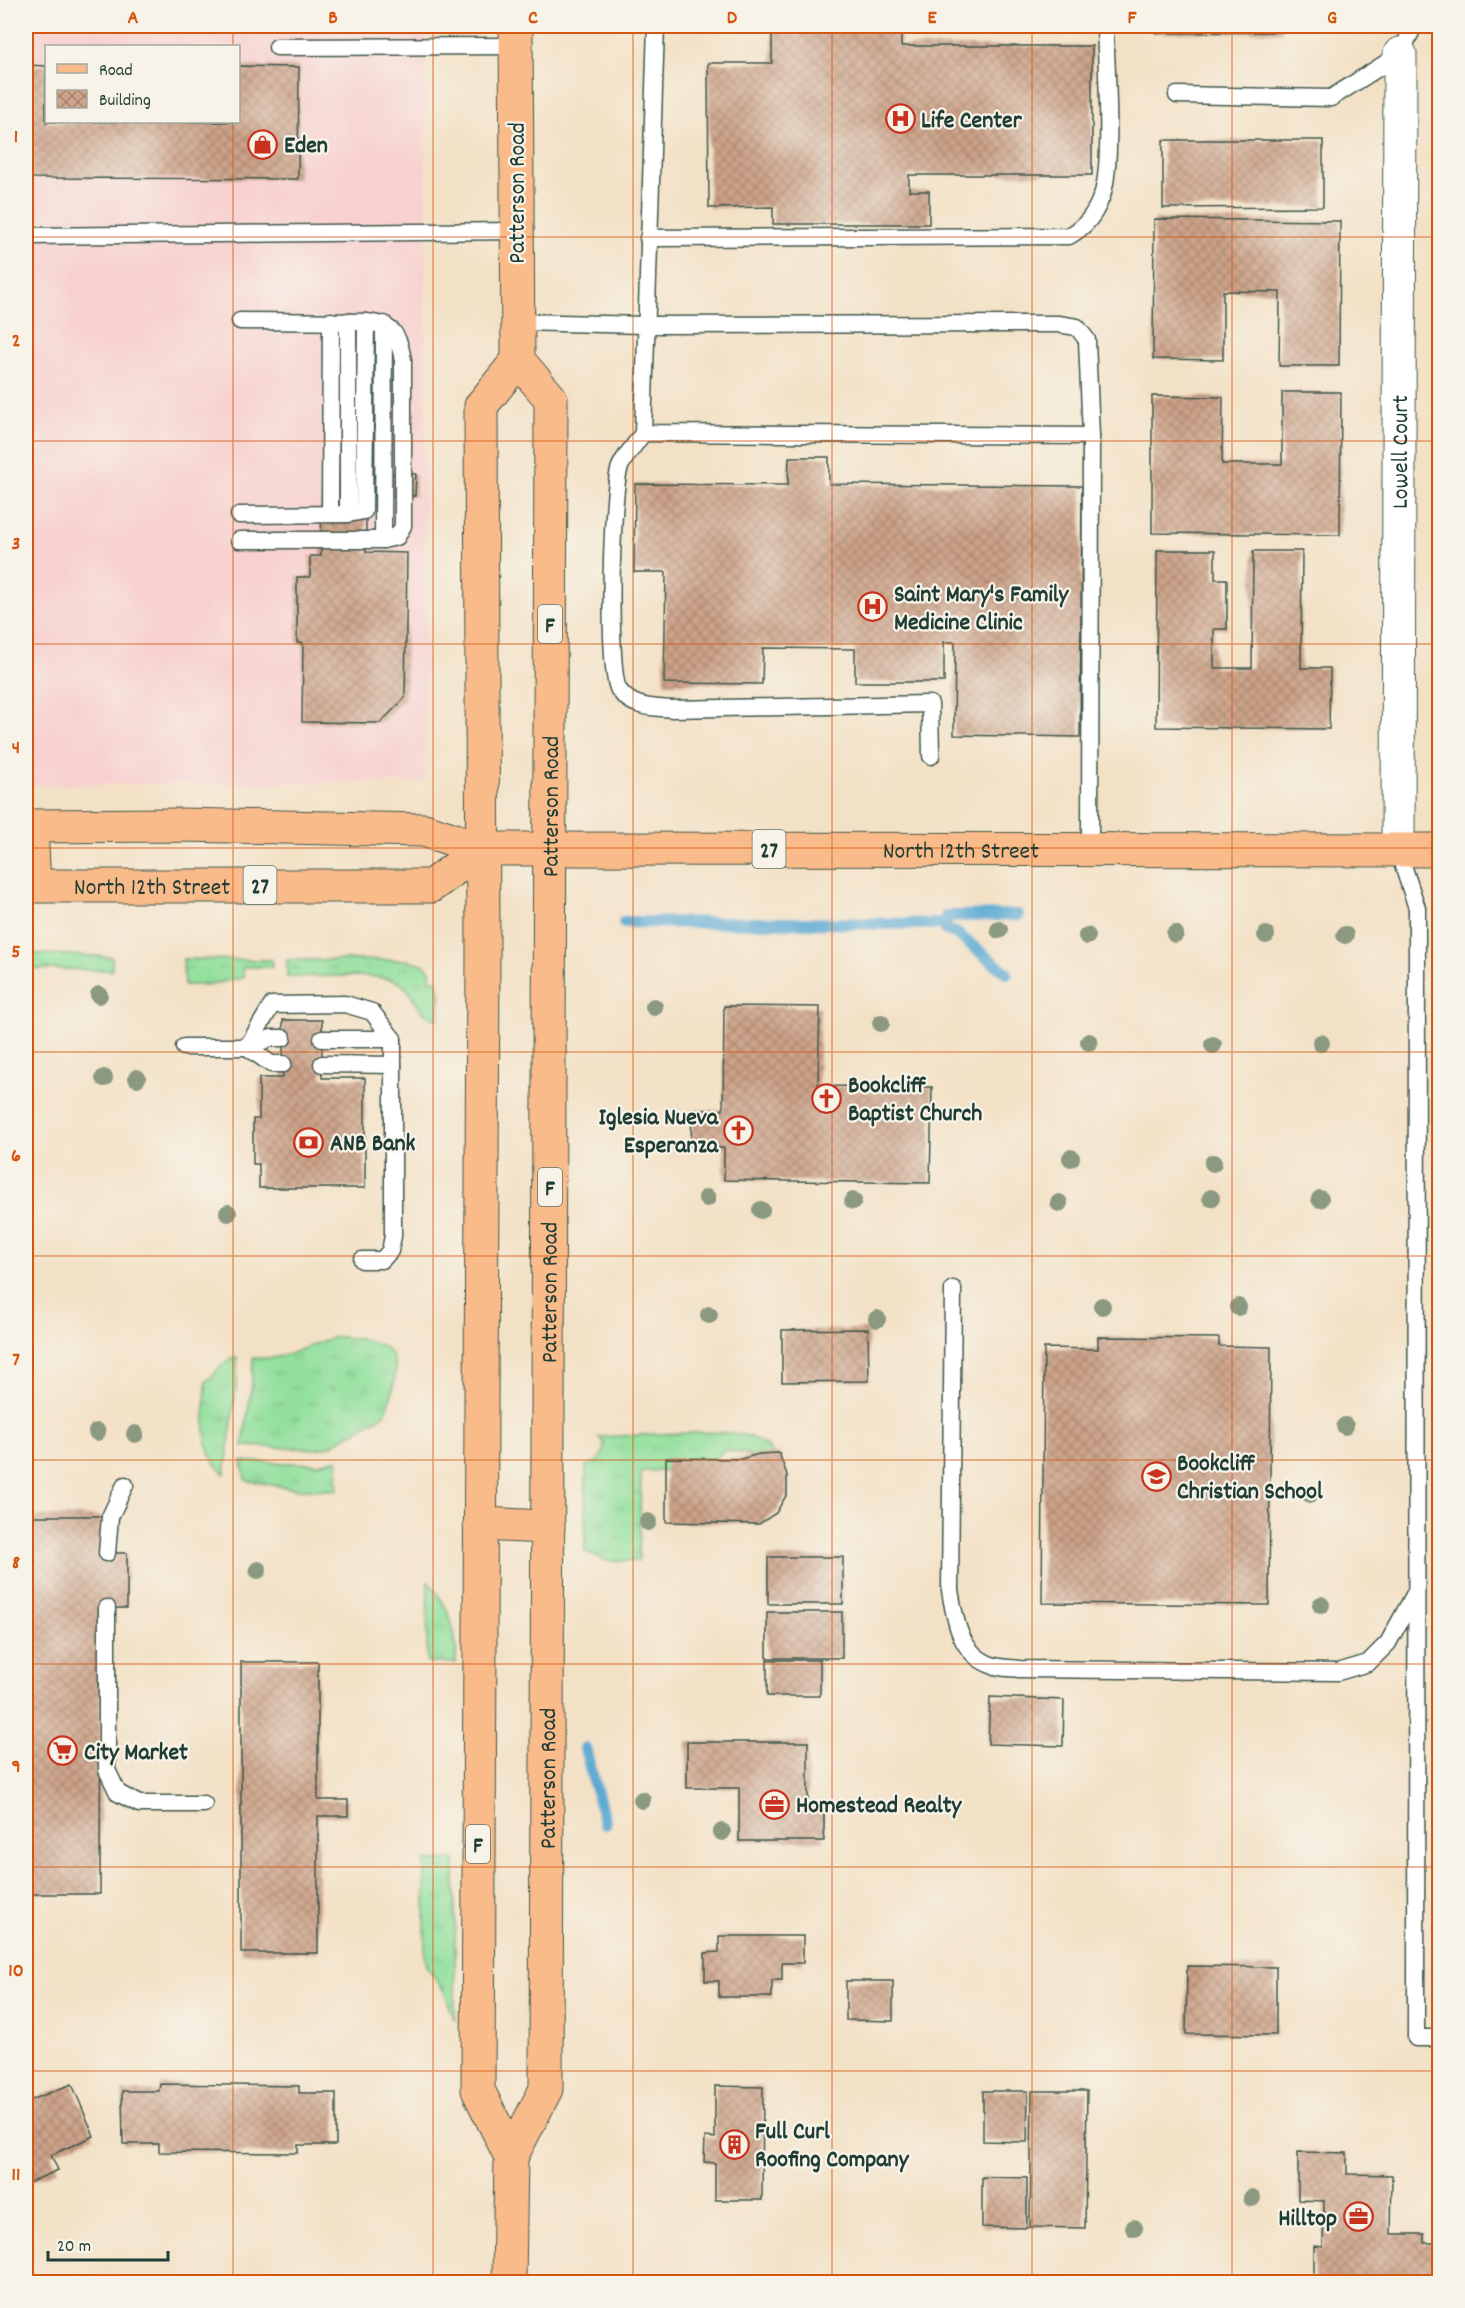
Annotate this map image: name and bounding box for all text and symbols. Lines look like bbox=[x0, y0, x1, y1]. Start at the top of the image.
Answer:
text: A bbox=[128, 5, 139, 33]
text: B bbox=[328, 5, 338, 33]
text: C bbox=[528, 5, 538, 33]
text: D bbox=[727, 5, 738, 33]
text: E bbox=[927, 5, 937, 33]
text: F bbox=[1128, 5, 1138, 33]
text: G bbox=[1327, 5, 1337, 33]
legend bbox=[45, 45, 240, 123]
text: Road bbox=[99, 59, 133, 84]
text: Building bbox=[99, 89, 151, 114]
hospital icon: Life Center bbox=[884, 103, 916, 135]
place label: Life Center bbox=[921, 105, 1023, 139]
street label: Patterson Road bbox=[502, 122, 536, 264]
text: 1 bbox=[14, 124, 18, 152]
shop icon: Eden bbox=[247, 128, 279, 160]
place label: Eden bbox=[284, 130, 328, 164]
text: 2 bbox=[12, 328, 20, 356]
street label: Lowell Court bbox=[1385, 395, 1419, 509]
text: 3 bbox=[12, 531, 20, 559]
place label: Saint Mary's Family Medicine Clinic bbox=[894, 579, 1069, 641]
hospital icon: Saint Mary's Family Medicine Clinic bbox=[857, 591, 889, 623]
road number: F bbox=[538, 605, 562, 643]
text: 4 bbox=[12, 735, 20, 763]
street label: Patterson Road bbox=[536, 736, 570, 877]
road number: 27 bbox=[752, 830, 786, 868]
street label: North 12th Street bbox=[883, 835, 1039, 870]
road number: 27 bbox=[244, 866, 276, 904]
street label: North 12th Street bbox=[74, 872, 230, 906]
text: 5 bbox=[11, 939, 21, 967]
place label: Bookcliff Baptist Church bbox=[848, 1070, 982, 1132]
church icon: Bookcliff Baptist Church bbox=[811, 1082, 843, 1114]
place label: Iglesia Nueva Esperanza bbox=[599, 1102, 719, 1164]
church icon: Iglesia Nueva Esperanza bbox=[723, 1114, 755, 1146]
bank icon: ANB Bank bbox=[293, 1126, 325, 1158]
place label: ANB Bank bbox=[330, 1128, 416, 1162]
text: 6 bbox=[11, 1143, 21, 1171]
road number: F bbox=[538, 1168, 562, 1206]
street label: Patterson Road bbox=[534, 1222, 569, 1363]
text: 7 bbox=[12, 1347, 20, 1375]
place label: Bookcliff Christian School bbox=[1177, 1448, 1323, 1510]
school or university icon: Bookcliff Christian School bbox=[1140, 1460, 1172, 1492]
text: 8 bbox=[12, 1550, 20, 1578]
street label: Patterson Road bbox=[533, 1708, 567, 1849]
supermarket icon: City Market bbox=[47, 1735, 79, 1767]
place label: City Market bbox=[84, 1737, 188, 1771]
text: 9 bbox=[11, 1754, 21, 1782]
office icon: Homestead Realty bbox=[759, 1788, 791, 1820]
place label: Homestead Realty bbox=[796, 1790, 963, 1824]
road number: F bbox=[466, 1825, 490, 1863]
text: 10 bbox=[8, 1958, 24, 1986]
place label: Full Curl Roofing Company bbox=[755, 2116, 910, 2178]
building icon: Full Curl Roofing Company bbox=[718, 2128, 750, 2160]
text: 11 bbox=[12, 2162, 20, 2190]
office icon: Hilltop bbox=[1342, 2201, 1374, 2233]
place label: Hilltop bbox=[1278, 2203, 1337, 2237]
scale bar bbox=[48, 2224, 168, 2262]
text: 20 m bbox=[57, 2235, 91, 2260]

